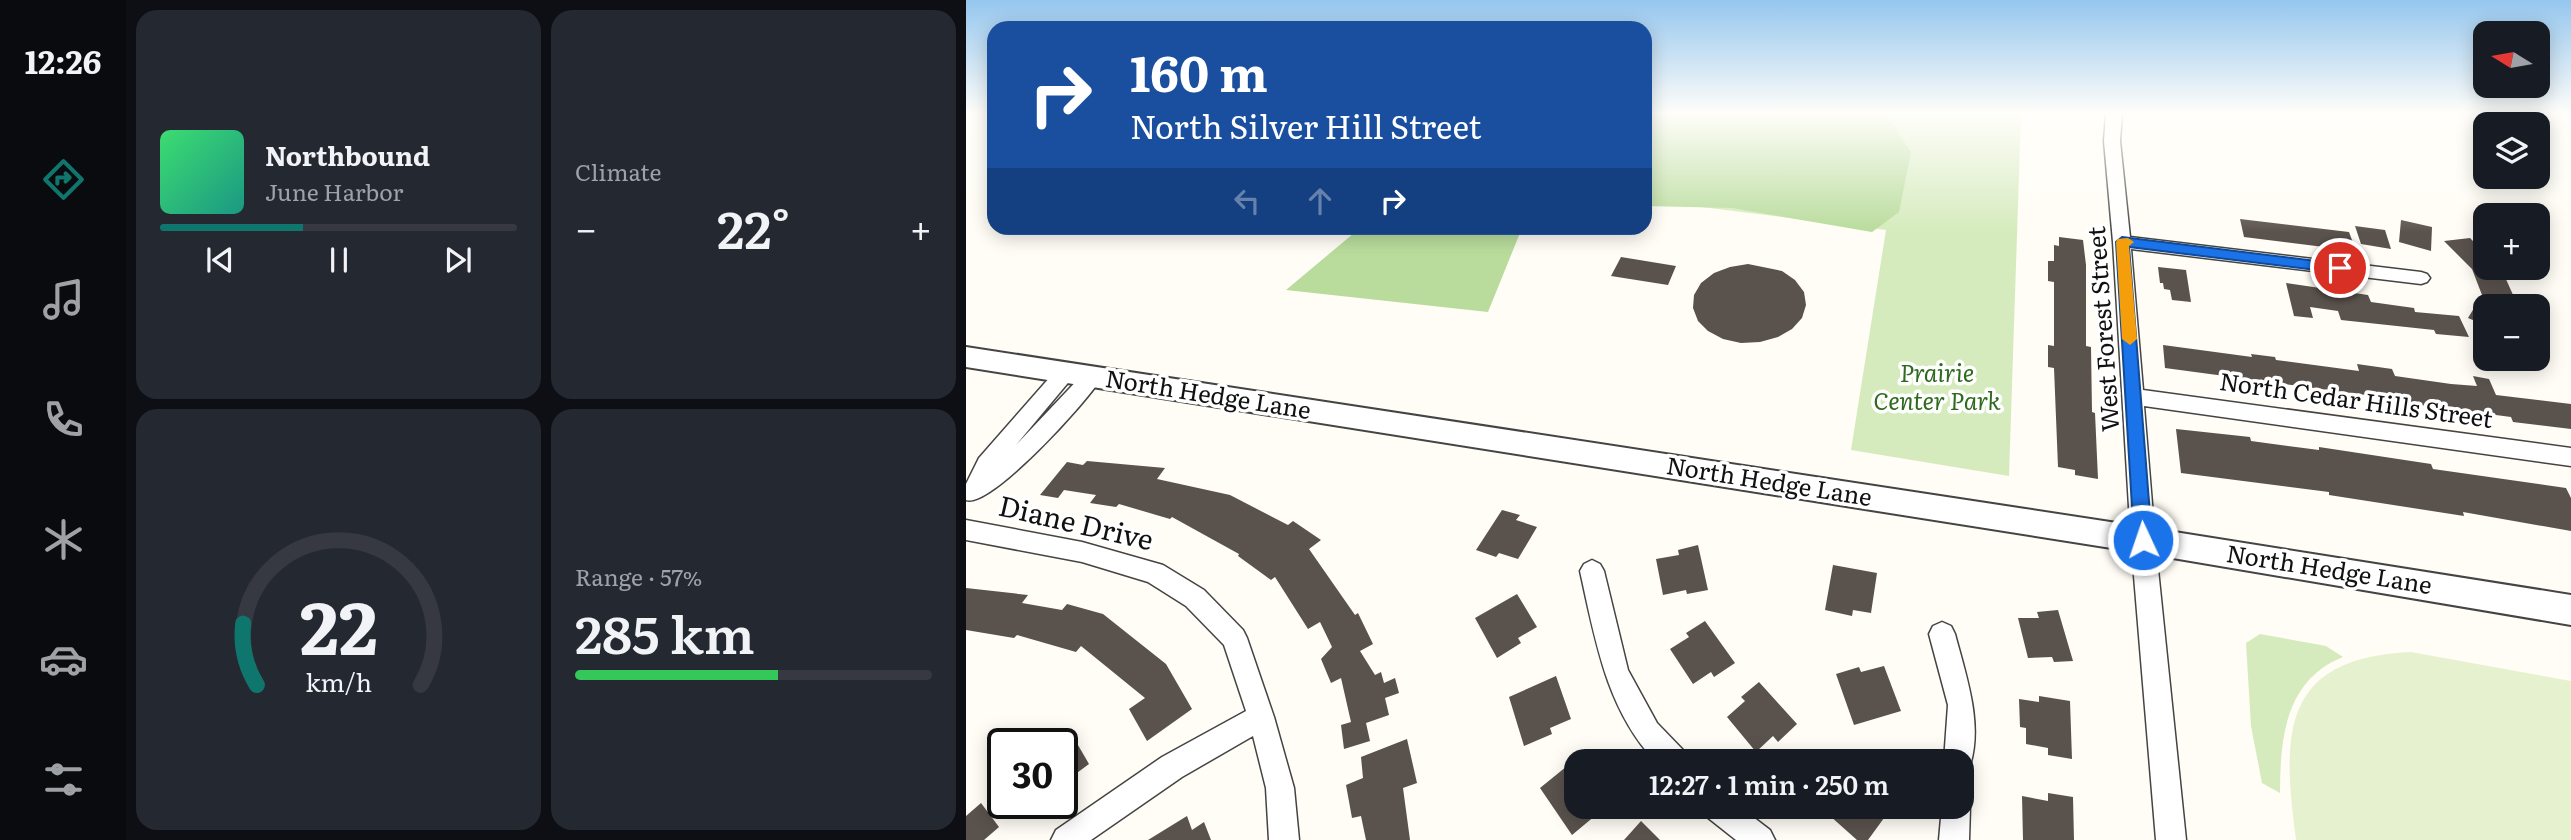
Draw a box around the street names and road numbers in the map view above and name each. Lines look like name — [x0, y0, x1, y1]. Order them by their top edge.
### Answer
street label: West Forest Street — [2077, 225, 2126, 433]
street label: North Hedge Lane — [1103, 359, 1314, 426]
street label: North Cedar Hills Street — [2217, 362, 2496, 435]
street label: North Hedge Lane — [1664, 446, 1875, 513]
street label: Diane Drive — [995, 483, 1158, 559]
street label: North Hedge Lane — [2224, 534, 2435, 601]

